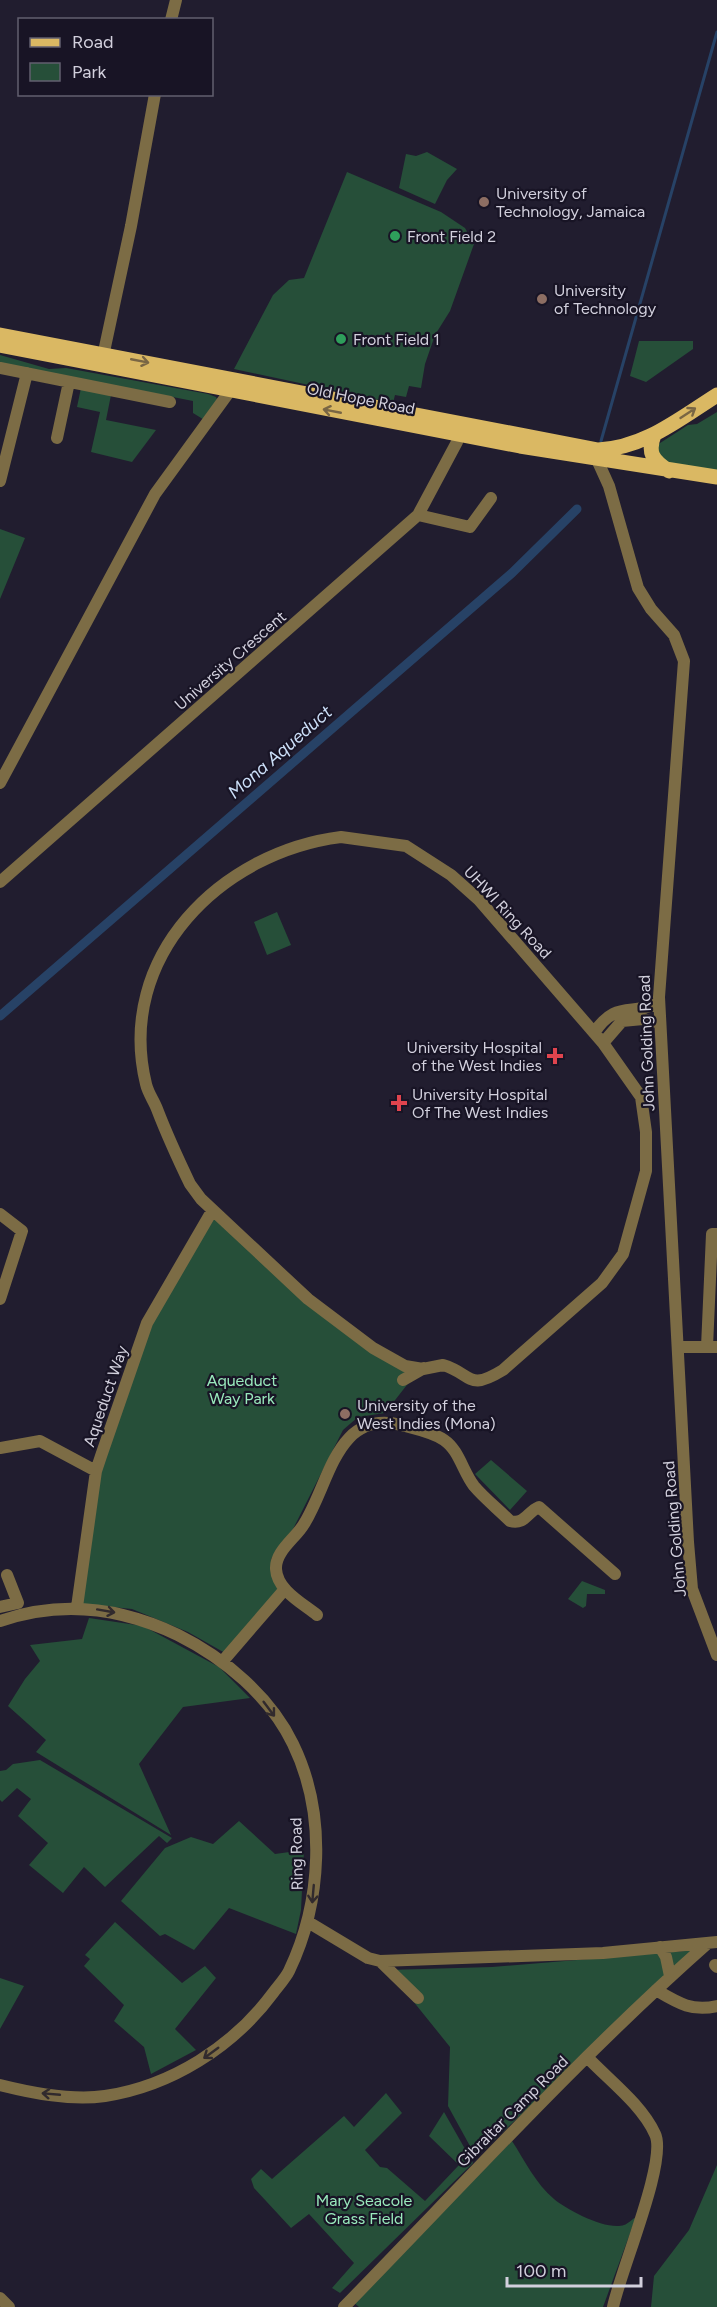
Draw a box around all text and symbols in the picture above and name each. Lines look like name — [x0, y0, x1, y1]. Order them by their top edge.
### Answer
legend — [18, 18, 213, 96]
text: Road — [72, 31, 113, 53]
text: Park — [72, 61, 107, 83]
place label: University of Technology, Jamaica — [496, 184, 645, 221]
marker: University of Technology, Jamaica — [477, 195, 491, 209]
place label: Front Field 2 — [407, 227, 496, 246]
marker: Front Field 2 — [388, 229, 402, 243]
place label: University of Technology — [554, 281, 657, 318]
marker: University of Technology — [535, 292, 549, 306]
place label: Front Field 1 — [353, 330, 440, 349]
marker: Front Field 1 — [334, 332, 348, 346]
one-way arrow — [130, 356, 149, 367]
street label: Old Hope Road — [305, 379, 416, 418]
one-way arrow — [323, 405, 342, 416]
one-way arrow — [679, 407, 696, 419]
street label: University Crescent — [171, 607, 290, 714]
water label: Mona Aqueduct — [223, 701, 337, 803]
street label: UHWI Ring Road — [460, 862, 555, 963]
street label: John Golding Road — [635, 974, 658, 1112]
place label: University Hospital of the West Indies — [407, 1038, 542, 1075]
marker: University Hospital of the West Indies — [546, 1047, 564, 1065]
place label: University Hospital Of The West Indies — [412, 1085, 548, 1122]
marker: University Hospital Of The West Indies — [390, 1094, 408, 1112]
street label: Aqueduct Way — [79, 1343, 132, 1449]
park label: Aqueduct Way Park — [207, 1371, 277, 1408]
place label: University of the West Indies (Mona) — [357, 1396, 496, 1433]
marker: University of the West Indies (Mona) — [338, 1407, 352, 1421]
street label: John Golding Road — [659, 1460, 690, 1598]
one-way arrow — [95, 1606, 115, 1617]
one-way arrow — [263, 1701, 275, 1717]
street label: Ring Road — [286, 1817, 307, 1891]
one-way arrow — [308, 1883, 319, 1903]
one-way arrow — [204, 2046, 220, 2059]
street label: Gibraltar Camp Road — [453, 2052, 572, 2171]
one-way arrow — [42, 2088, 62, 2099]
park label: Mary Seacole Grass Field — [316, 2191, 412, 2228]
scale bar — [507, 2250, 640, 2288]
text: 100 m — [516, 2260, 566, 2282]

